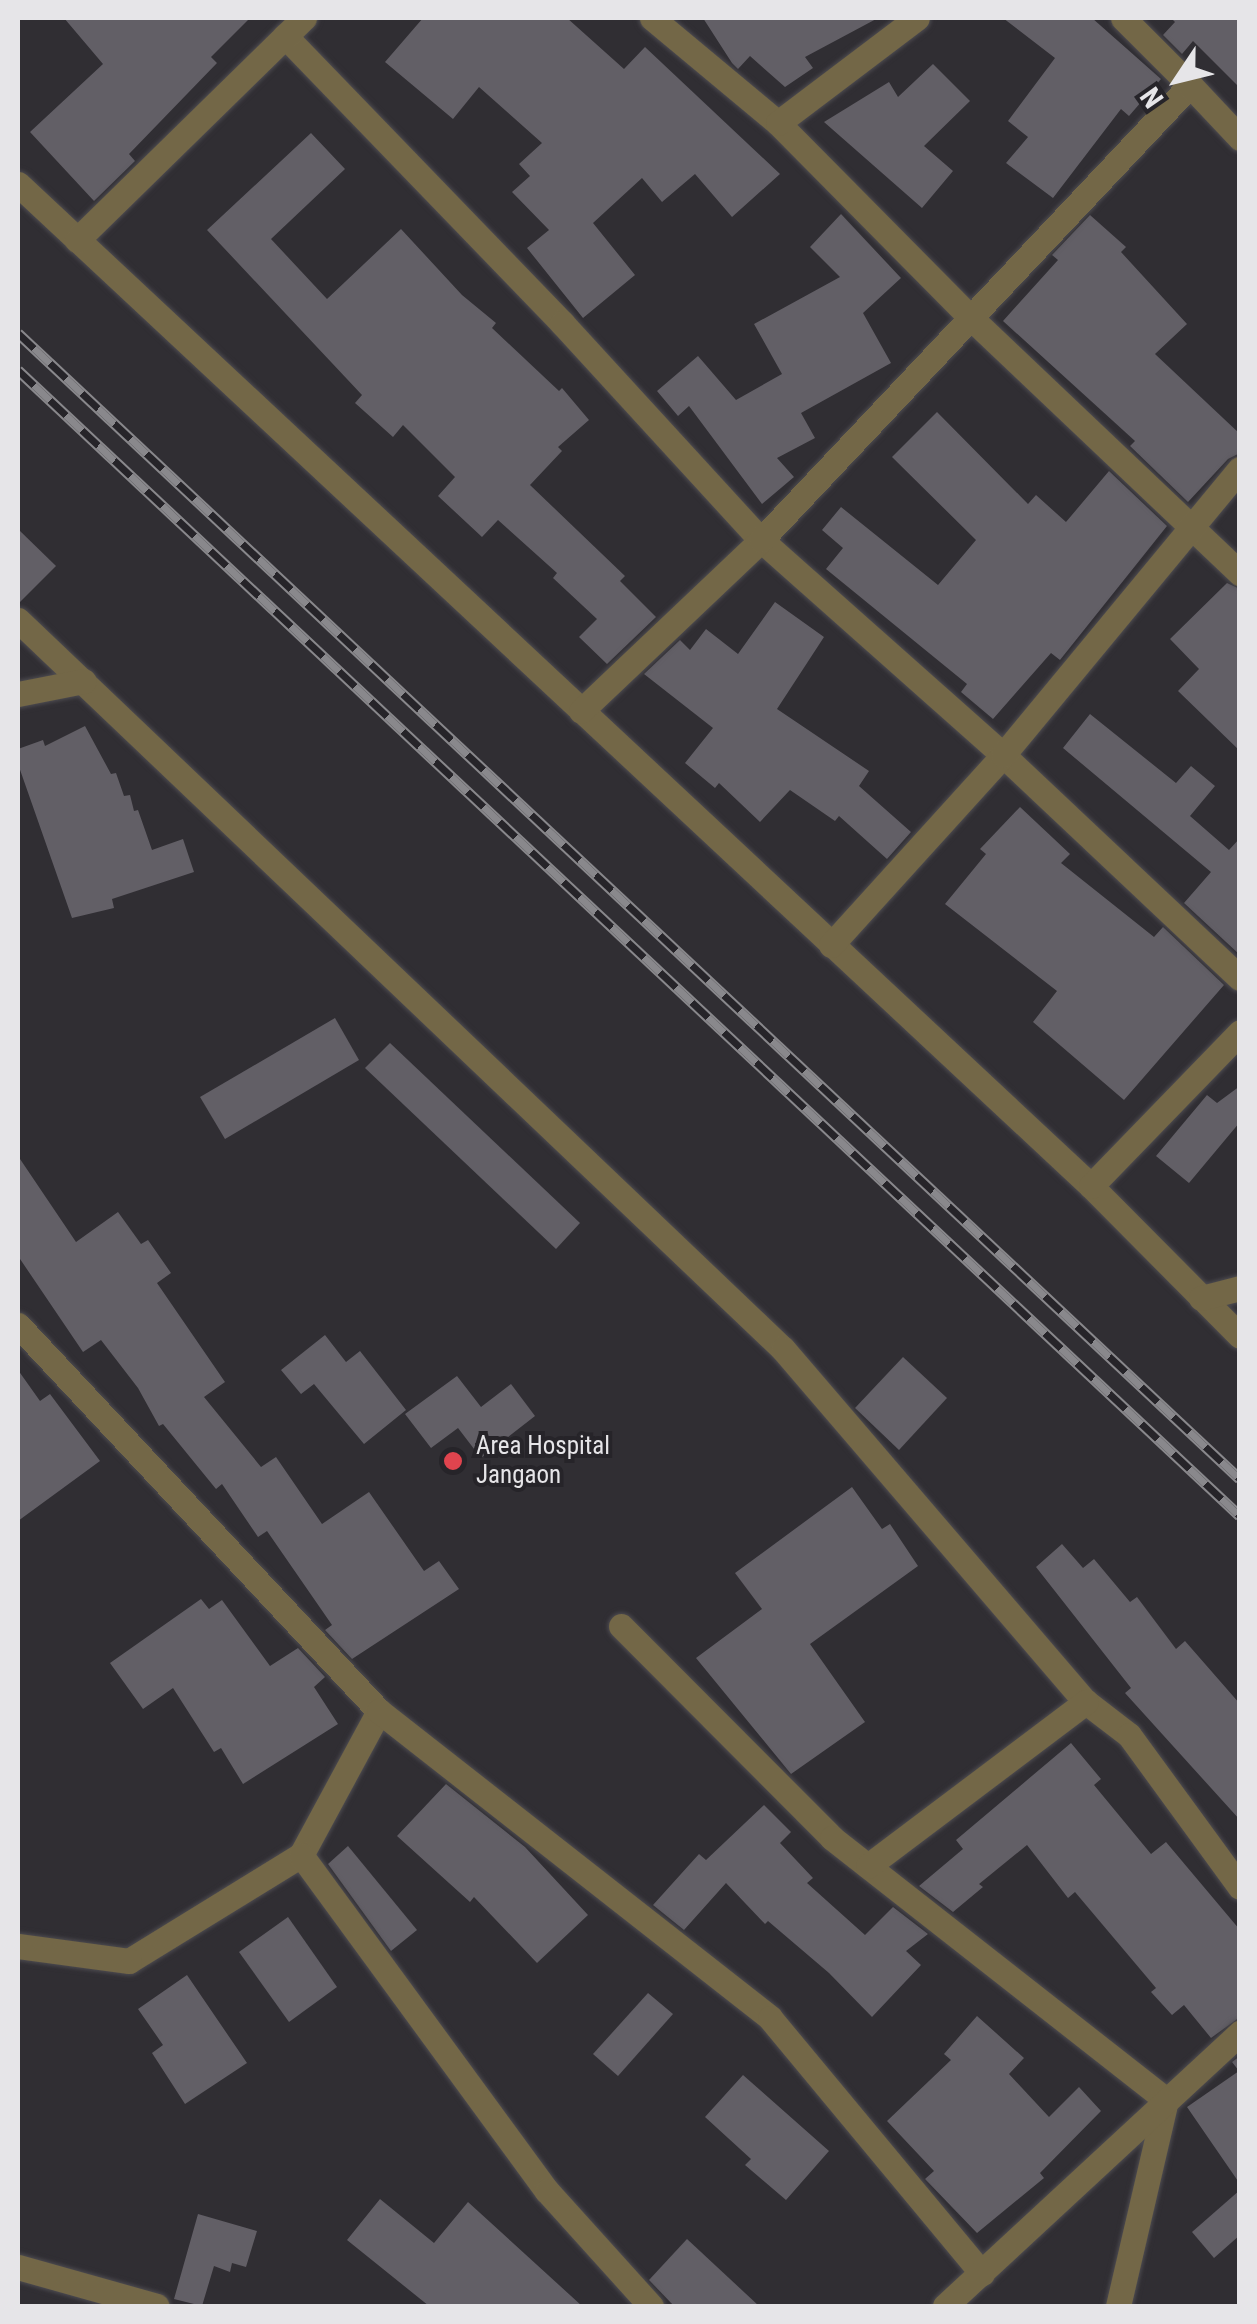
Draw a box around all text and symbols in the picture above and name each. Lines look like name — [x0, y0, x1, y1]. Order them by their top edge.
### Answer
north arrow — [1127, 30, 1227, 130]
text: N — [1134, 81, 1170, 114]
place label: Area Hospital Jangaon — [476, 1432, 610, 1491]
marker: Area Hospital Jangaon — [440, 1448, 466, 1474]

